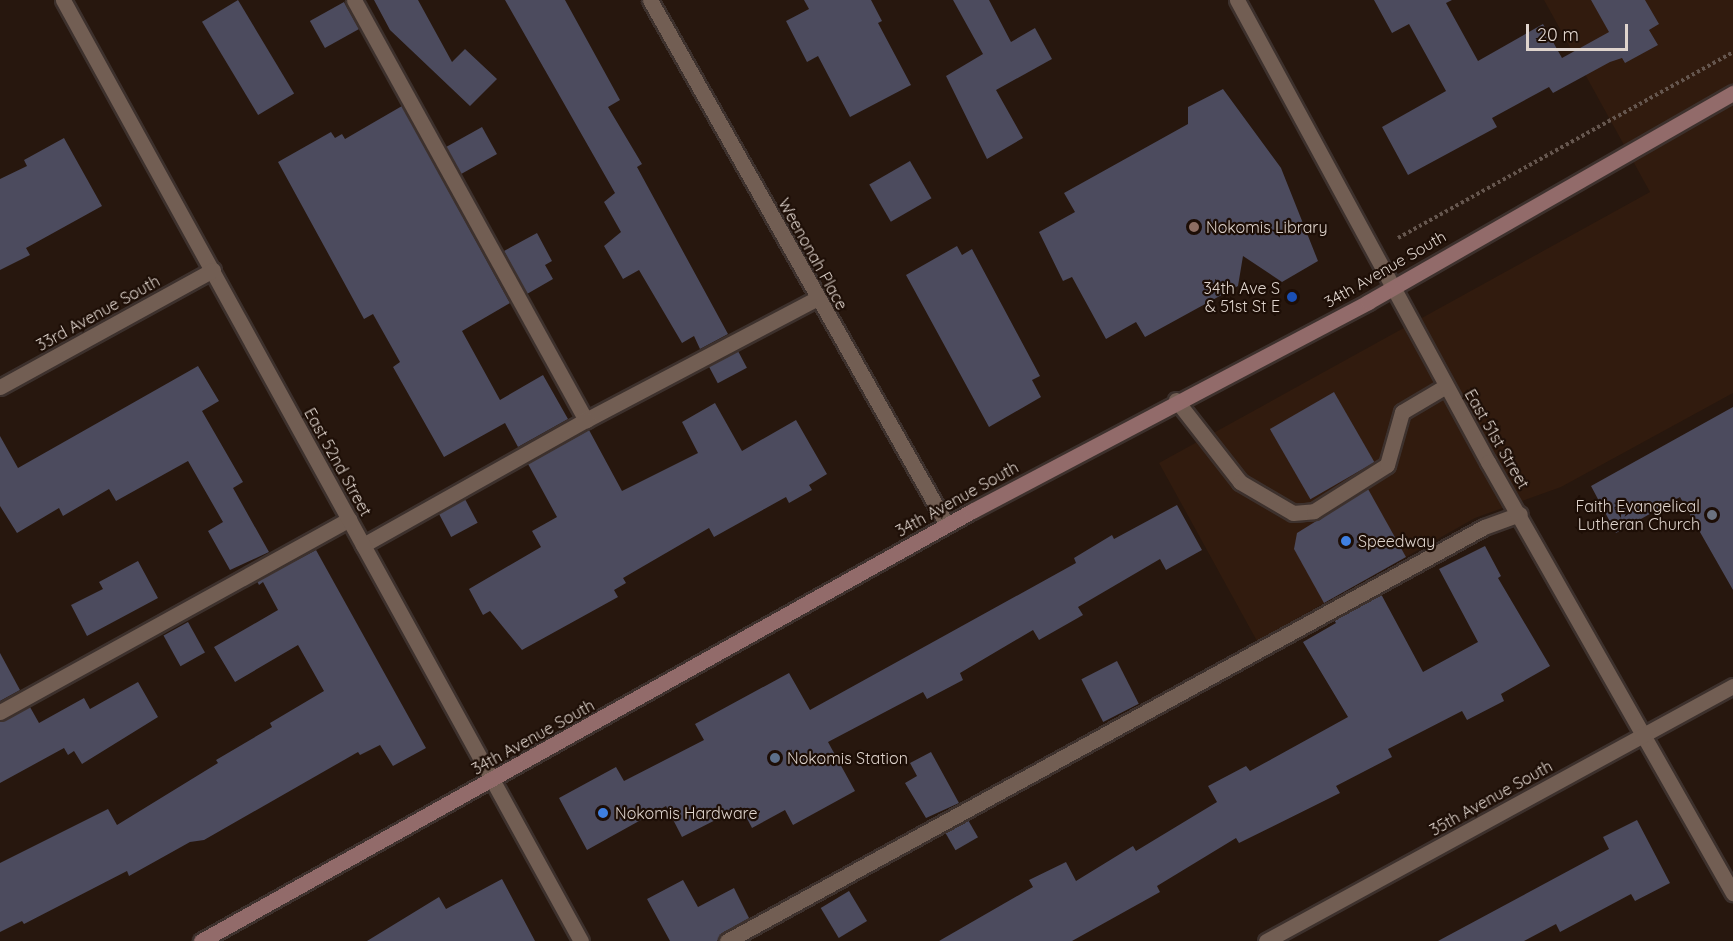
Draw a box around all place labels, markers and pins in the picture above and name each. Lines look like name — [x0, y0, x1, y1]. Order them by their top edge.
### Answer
place label: Nokomis Library — [1206, 217, 1328, 237]
marker: Nokomis Library — [1187, 220, 1201, 234]
place label: 34th Ave S & 51st St E — [1204, 278, 1280, 316]
marker: 34th Ave S & 51st St E — [1285, 290, 1299, 304]
place label: Faith Evangelical Lutheran Church — [1576, 496, 1700, 534]
marker: Faith Evangelical Lutheran Church — [1705, 508, 1719, 522]
place label: Speedway — [1358, 531, 1435, 551]
marker: Speedway — [1339, 534, 1353, 548]
place label: Nokomis Station — [787, 748, 908, 768]
marker: Nokomis Station — [768, 751, 782, 765]
place label: Nokomis Hardware — [615, 803, 757, 823]
marker: Nokomis Hardware — [596, 806, 610, 820]

